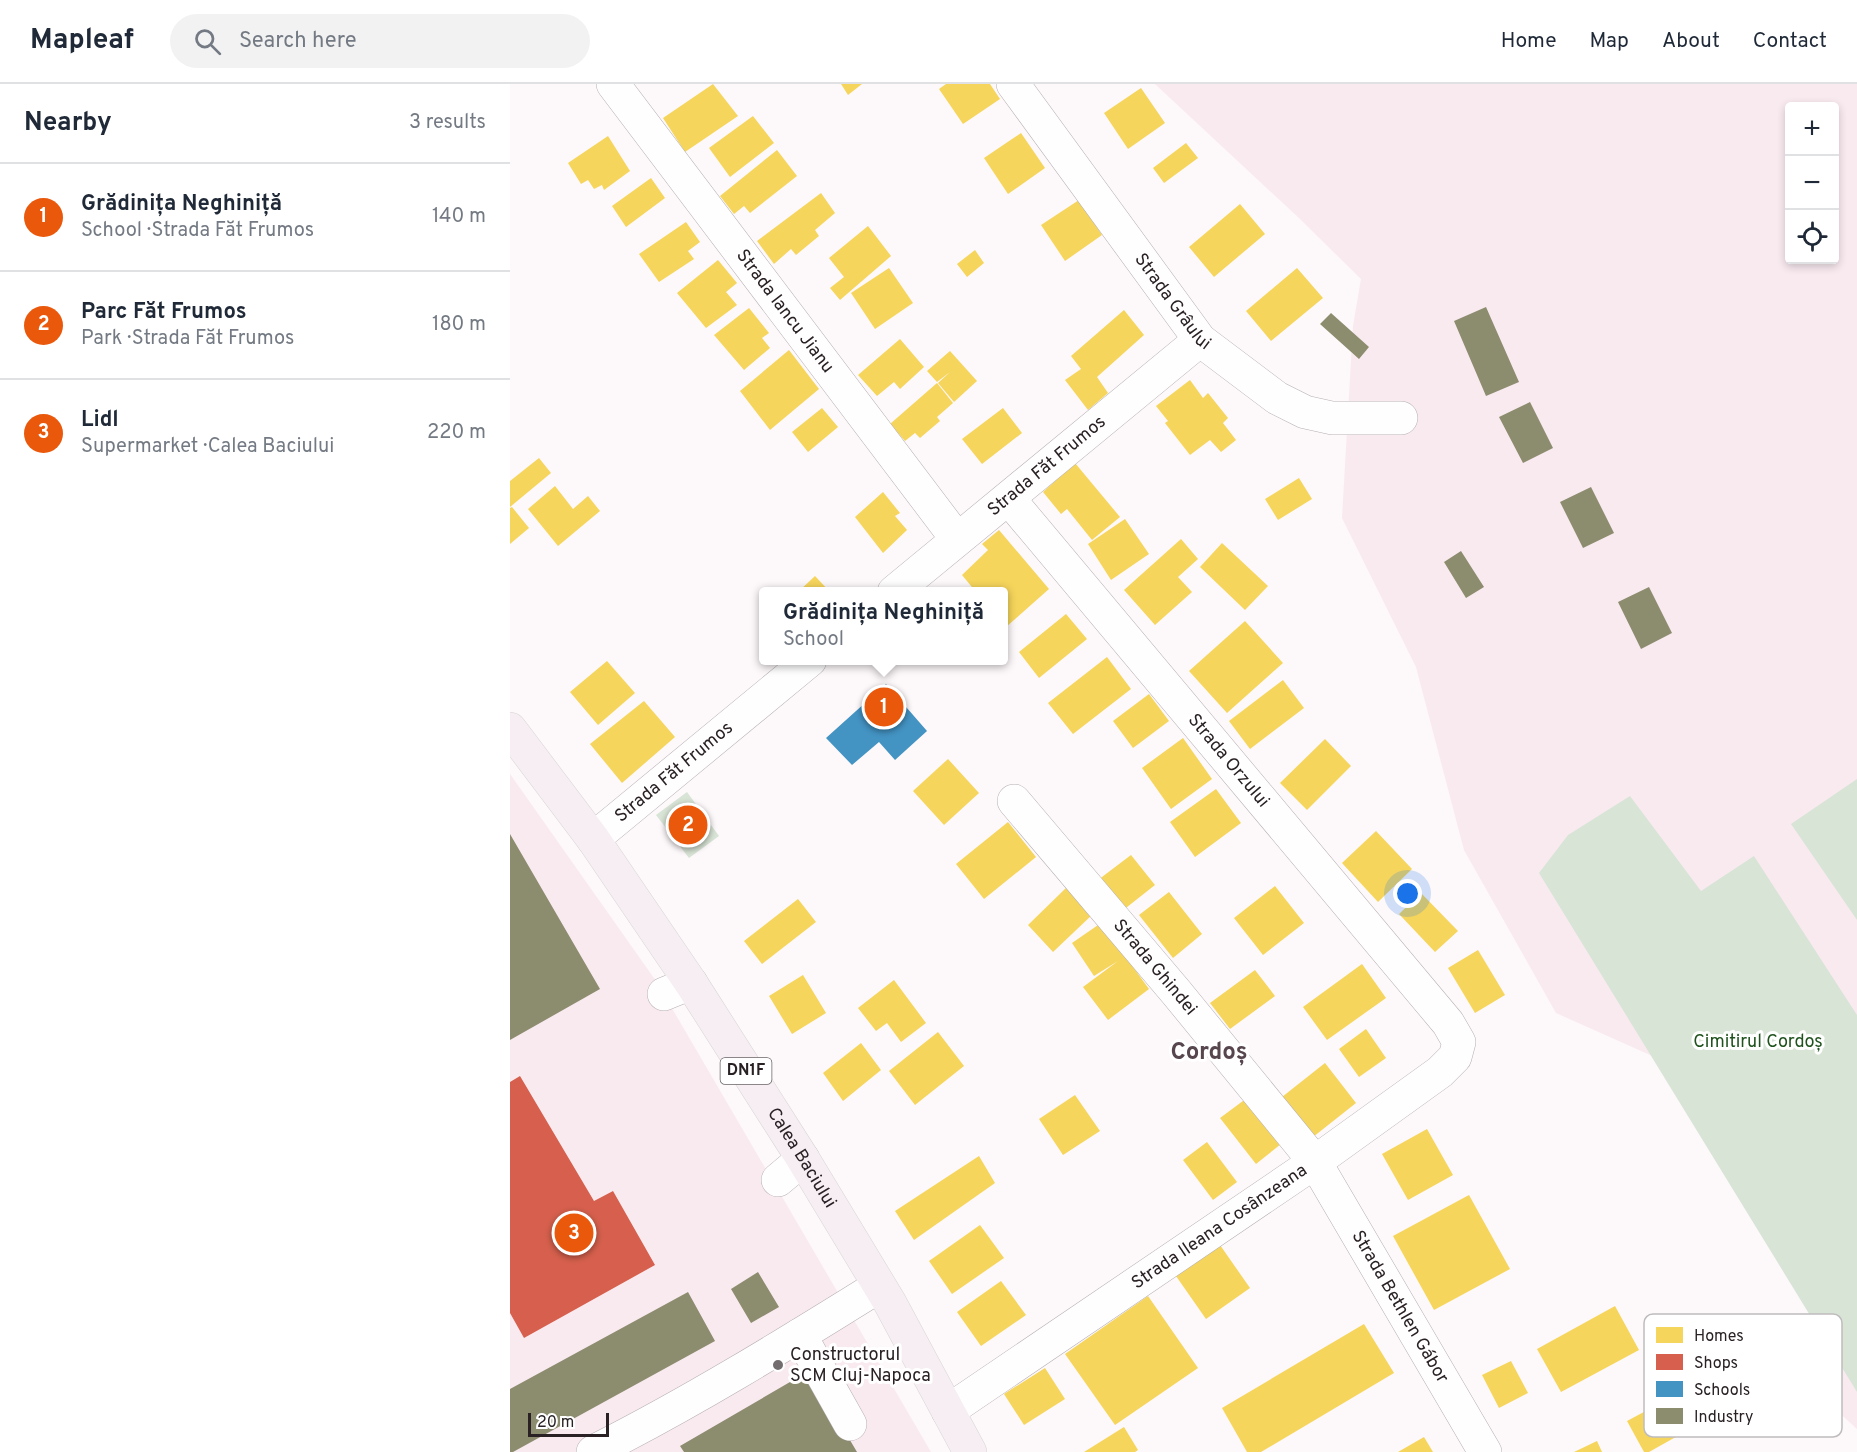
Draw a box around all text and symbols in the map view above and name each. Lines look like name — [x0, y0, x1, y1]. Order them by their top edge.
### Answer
search box — [170, 14, 590, 68]
text: Mapleaf — [30, 23, 134, 59]
icon: search — [191, 25, 224, 58]
text: Search here — [239, 28, 357, 55]
text: Home — [1501, 28, 1557, 55]
text: Map — [1590, 28, 1629, 55]
text: About — [1662, 28, 1720, 55]
text: Contact — [1753, 28, 1827, 55]
map controls — [1785, 102, 1839, 264]
button: + — [1785, 102, 1839, 156]
text: Nearby — [24, 107, 112, 140]
text: 3 results — [409, 110, 486, 136]
button: − — [1785, 156, 1839, 210]
text: Grădinița Neghiniță — [81, 191, 282, 218]
text: 1 — [40, 204, 48, 230]
text: 140 m — [432, 204, 486, 230]
button: locate — [1785, 210, 1839, 264]
text: School · Strada Făt Frumos — [81, 218, 314, 244]
street label: Strada Iancu Jianu — [731, 245, 839, 378]
street label: Strada Grâului — [1129, 249, 1215, 355]
text: Parc Făt Frumos — [81, 299, 247, 326]
text: 2 — [37, 312, 50, 338]
text: 180 m — [432, 312, 486, 338]
text: Park · Strada Făt Frumos — [81, 326, 294, 352]
text: Lidl — [81, 407, 119, 434]
street label: Strada Făt Frumos — [983, 411, 1111, 522]
text: 3 — [38, 420, 50, 446]
text: 220 m — [427, 420, 486, 446]
text: Supermarket · Calea Baciului — [81, 434, 334, 460]
popup — [759, 587, 1008, 665]
text: Grădinița Neghiniță — [783, 600, 984, 627]
text: School — [783, 627, 844, 653]
pin: 1 — [864, 684, 904, 730]
street label: Strada Orzului — [1182, 709, 1274, 813]
street label: Strada Făt Frumos — [610, 717, 738, 828]
pin: 2 — [668, 802, 708, 848]
your location — [1393, 879, 1422, 908]
street label: Strada Ghindei — [1108, 914, 1202, 1020]
park label: Cimitirul Cordoș — [1693, 1031, 1823, 1054]
district label: Cordoș — [1170, 1038, 1248, 1068]
road number: DN1F — [720, 1058, 772, 1084]
street label: Calea Baciului — [762, 1103, 842, 1212]
street label: Strada Ileana Cosânzeana — [1127, 1159, 1312, 1295]
pin: 3 — [554, 1210, 594, 1256]
street label: Strada Bethlen Gábor — [1346, 1226, 1454, 1387]
legend — [1644, 1314, 1842, 1437]
text: Homes — [1694, 1327, 1744, 1347]
place label: Constructorul SCM Cluj-Napoca — [790, 1344, 931, 1388]
text: Shops — [1694, 1354, 1738, 1374]
marker: Constructorul SCM Cluj-Napoca — [771, 1358, 785, 1372]
text: Schools — [1694, 1381, 1750, 1401]
text: Industry — [1694, 1408, 1753, 1428]
scale bar — [528, 1410, 609, 1438]
text: 20 m — [537, 1413, 574, 1433]

